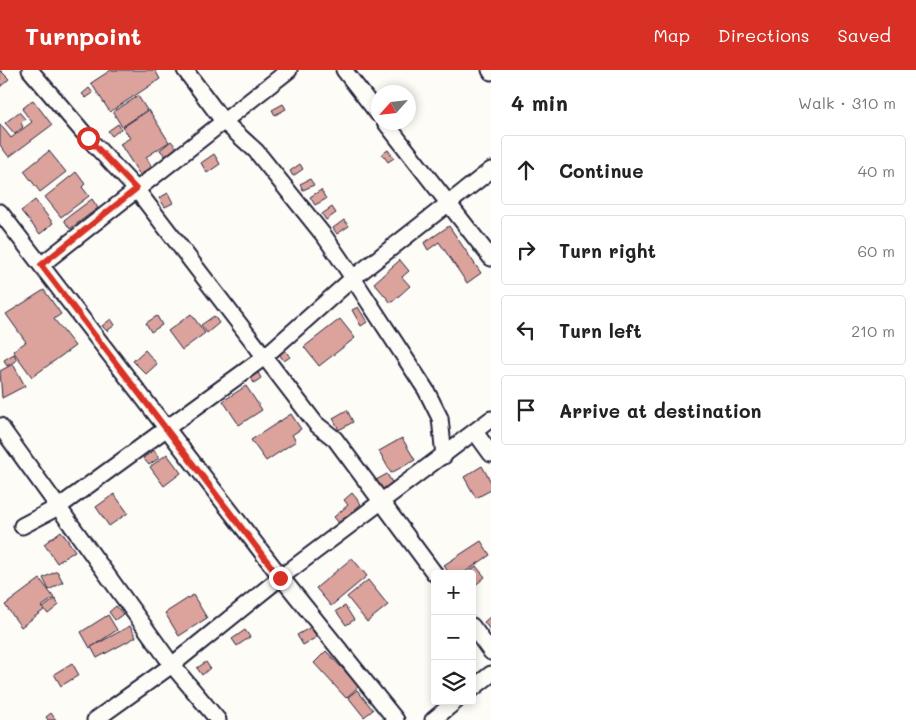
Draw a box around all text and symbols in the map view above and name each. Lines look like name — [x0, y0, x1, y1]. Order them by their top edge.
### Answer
text: Turnpoint — [25, 20, 141, 51]
text: Map — [653, 23, 690, 47]
text: Directions — [718, 23, 810, 47]
text: Saved — [838, 23, 891, 47]
north arrow — [371, 85, 416, 130]
text: 4 min — [511, 89, 568, 116]
text: Walk · 310 m — [798, 92, 896, 113]
route start — [77, 127, 100, 150]
icon: ahead — [512, 156, 540, 184]
text: Continue — [559, 158, 644, 183]
text: 40 m — [858, 160, 895, 181]
icon: right — [512, 236, 540, 264]
text: Turn right — [559, 238, 656, 263]
text: 60 m — [858, 240, 895, 261]
icon: left — [512, 316, 540, 344]
text: Turn left — [559, 318, 642, 343]
text: 210 m — [851, 320, 895, 341]
icon: arrive — [512, 396, 540, 424]
text: Arrive at destination — [559, 398, 762, 423]
route end — [269, 567, 292, 590]
map controls — [431, 570, 476, 705]
button: + — [431, 570, 476, 615]
button: − — [431, 615, 476, 660]
button: layers — [431, 660, 476, 705]

